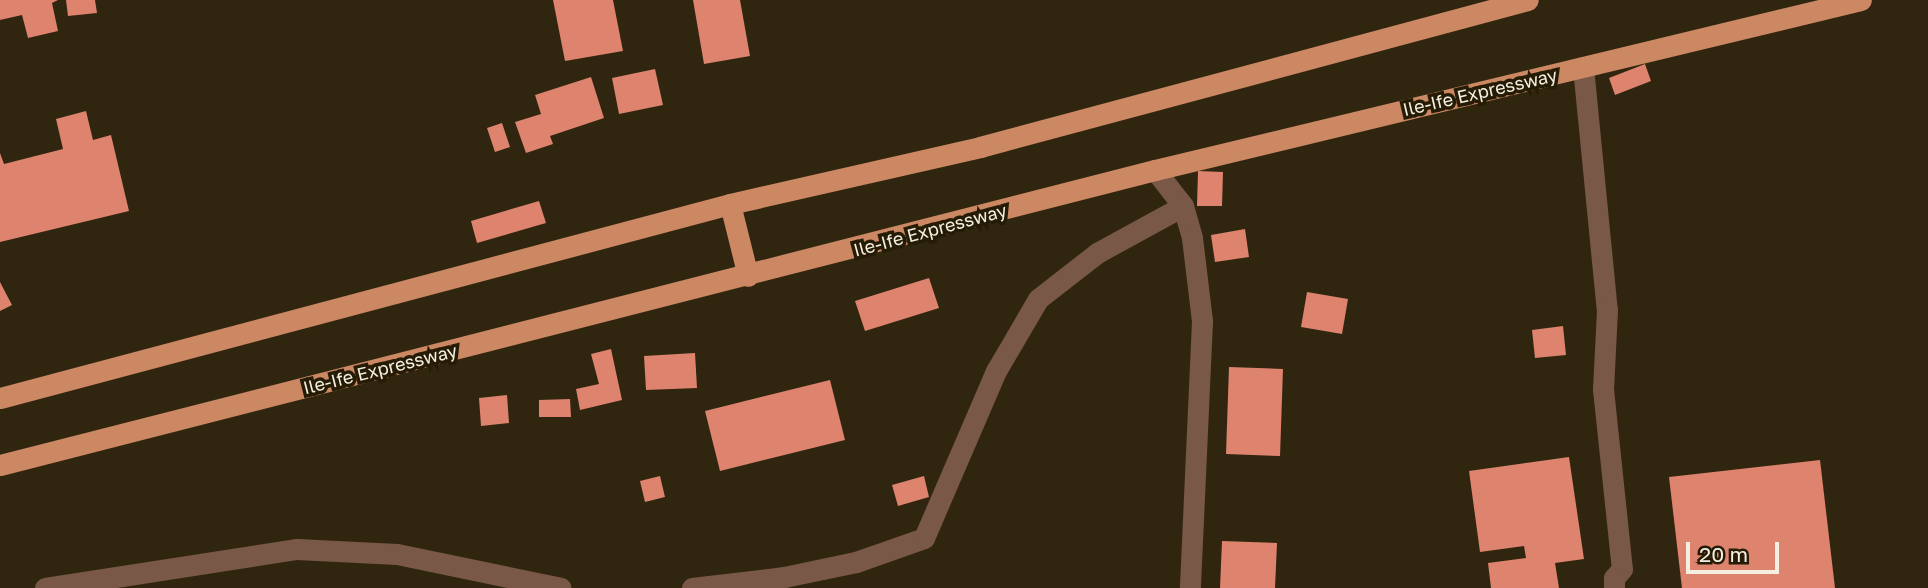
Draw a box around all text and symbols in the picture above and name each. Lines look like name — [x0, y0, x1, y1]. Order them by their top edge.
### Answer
street label: Ile-Ife Expressway — [1401, 64, 1559, 120]
street label: Ile-Ife Expressway — [851, 199, 1009, 261]
street label: Ile-Ife Expressway — [301, 339, 459, 399]
scale bar — [1690, 528, 1783, 572]
text: 20 m — [1699, 541, 1748, 567]

